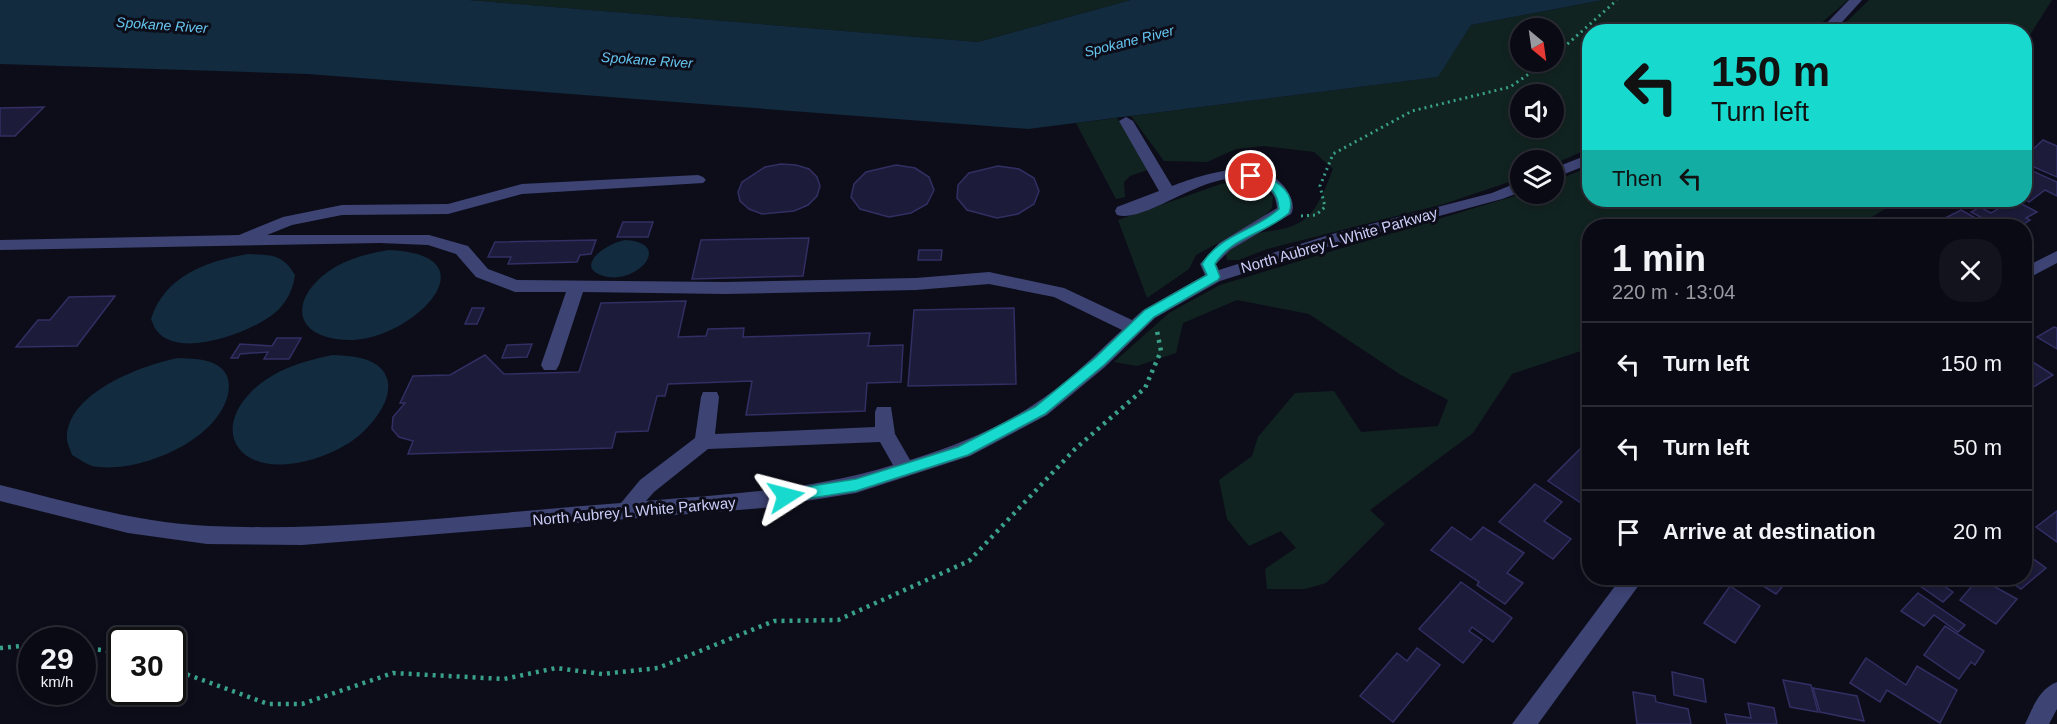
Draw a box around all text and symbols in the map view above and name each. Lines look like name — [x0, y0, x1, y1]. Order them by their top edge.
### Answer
water label: Spokane River — [116, 14, 210, 36]
north arrow — [1510, 18, 1564, 72]
map controls — [1510, 18, 1564, 204]
water label: Spokane River — [1083, 22, 1177, 60]
icon: left — [1612, 48, 1690, 126]
text: 150 m — [1711, 48, 1830, 95]
water label: Spokane River — [601, 49, 695, 71]
button: sound — [1510, 84, 1564, 138]
text: Turn left — [1711, 97, 1809, 127]
pin — [1225, 150, 1276, 201]
button: layers — [1510, 150, 1564, 204]
icon: arrive — [1234, 159, 1267, 192]
icon: left — [1674, 162, 1707, 195]
text: Then — [1612, 166, 1662, 191]
street label: North Aubrey L White Parkway — [1239, 204, 1440, 276]
text: 1 min — [1612, 238, 1706, 279]
button: close — [1939, 239, 2002, 302]
text: 220 m · 13:04 — [1612, 281, 1735, 303]
icon: left — [1612, 348, 1645, 381]
text: Turn left — [1663, 351, 1749, 376]
text: 150 m — [1941, 351, 2002, 376]
icon: left — [1612, 432, 1645, 465]
text: Turn left — [1663, 435, 1749, 460]
text: 50 m — [1953, 435, 2002, 460]
position arrow — [754, 464, 818, 528]
street label: North Aubrey L White Parkway — [532, 494, 737, 528]
icon: arrive — [1612, 516, 1645, 549]
text: Arrive at destination — [1663, 519, 1876, 544]
text: 20 m — [1953, 519, 2002, 544]
speed limit sign: 30 — [108, 627, 186, 705]
text: 29 — [40, 642, 74, 675]
text: km/h — [41, 673, 73, 690]

